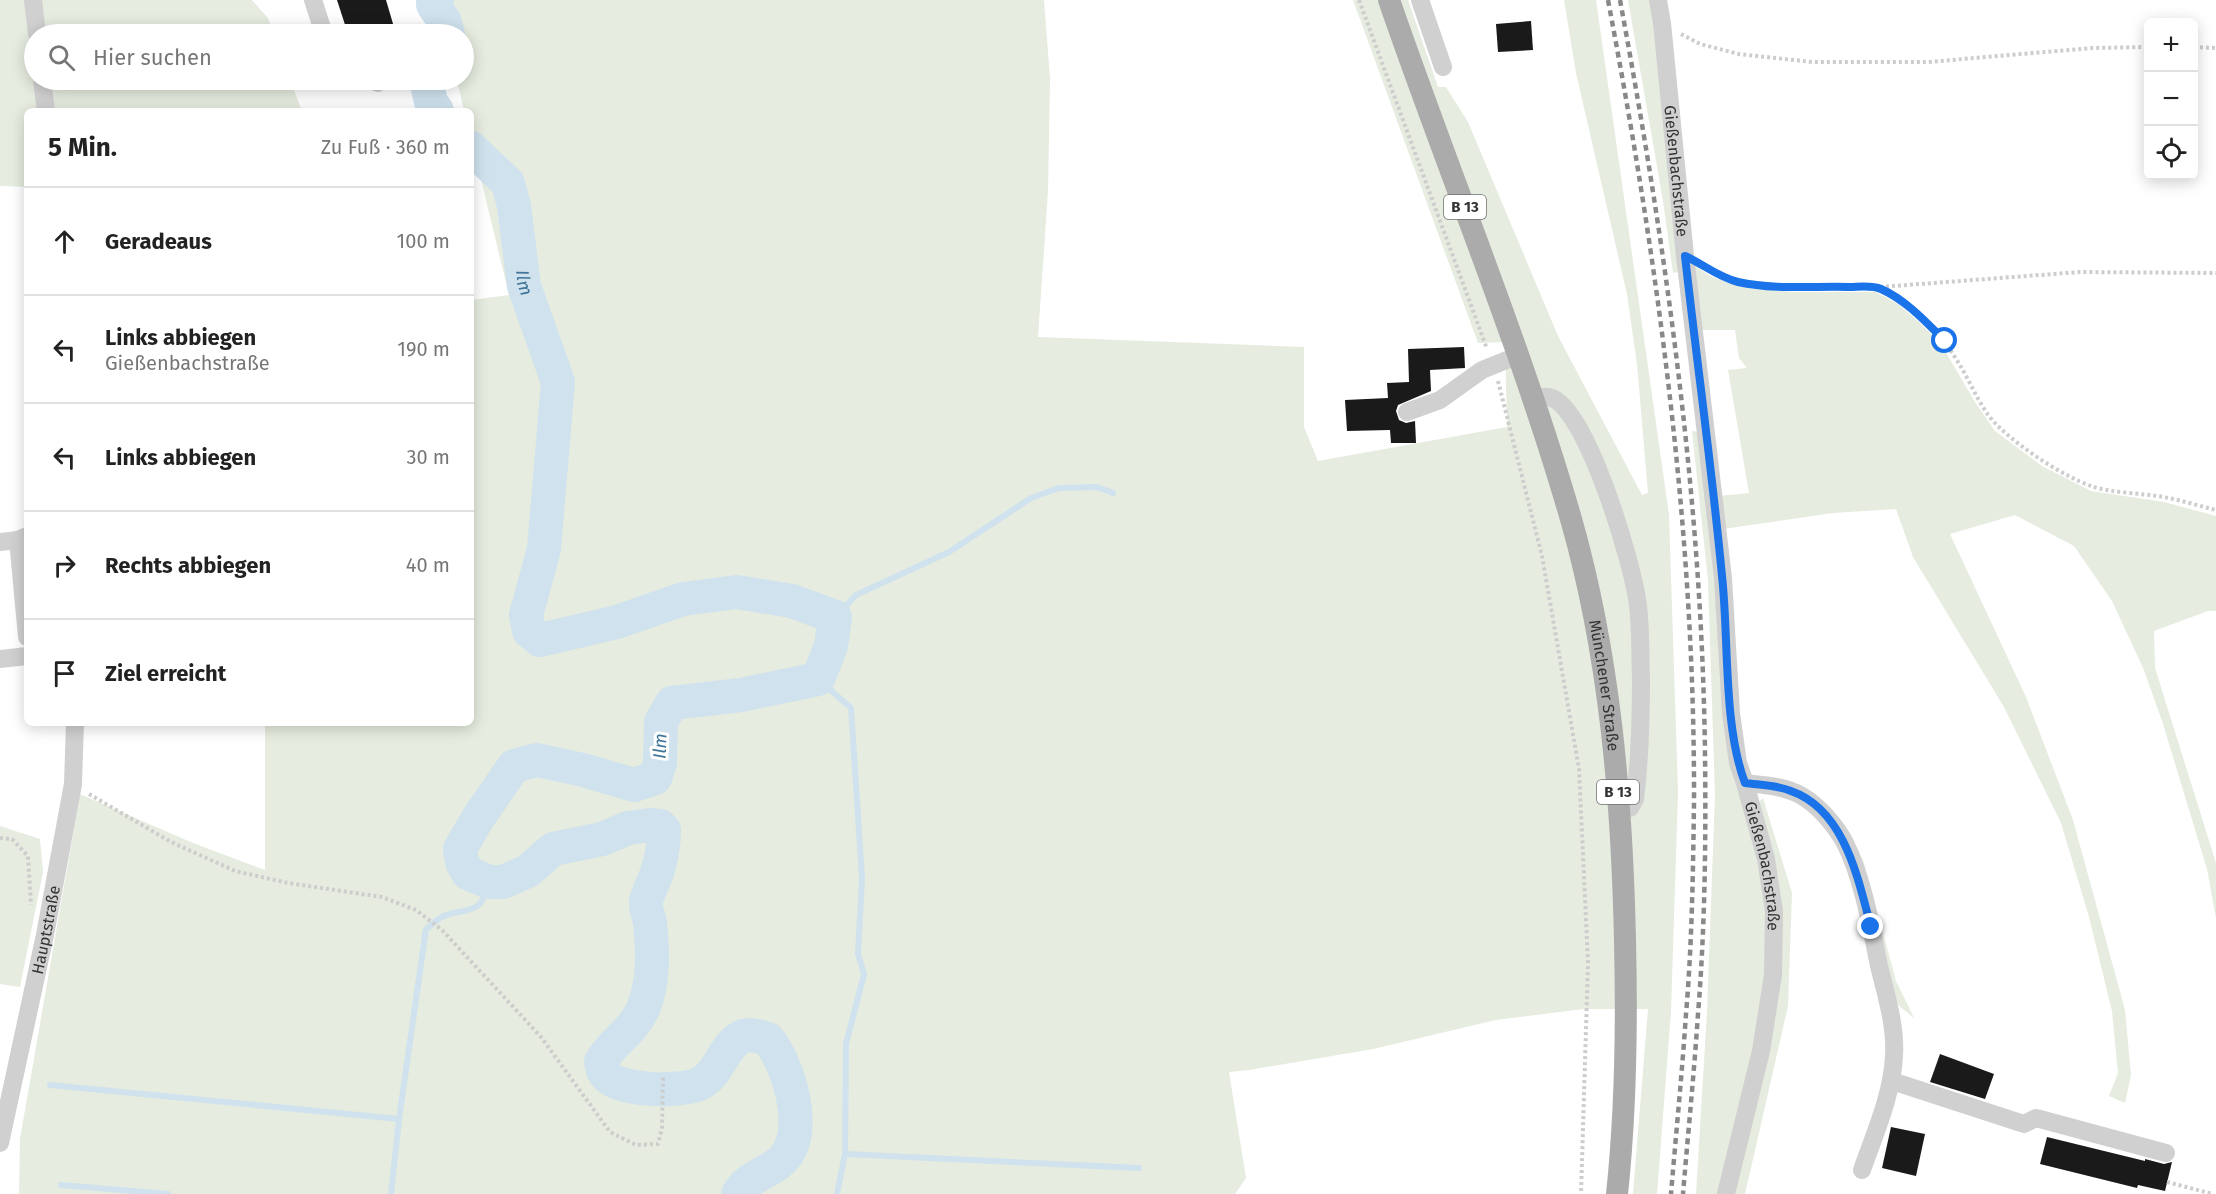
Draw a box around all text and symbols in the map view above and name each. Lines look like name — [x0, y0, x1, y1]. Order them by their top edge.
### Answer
map controls — [2144, 18, 2198, 180]
button: + — [2144, 18, 2198, 72]
search box — [24, 24, 474, 90]
icon: search — [45, 41, 78, 74]
text: Hier suchen — [93, 44, 212, 71]
button: − — [2144, 72, 2198, 126]
street label: Gießenbachstraße — [1661, 104, 1693, 238]
button: locate — [2144, 126, 2198, 180]
text: 5 Min. — [48, 132, 117, 163]
text: Zu Fuß · 360 m — [321, 135, 450, 159]
road number: B 13 — [1444, 195, 1486, 219]
icon: ahead — [48, 225, 81, 258]
text: Geradeaus — [105, 228, 212, 255]
text: 100 m — [397, 229, 450, 253]
water label: Ilm — [511, 269, 538, 299]
text: Links abbiegen — [105, 324, 256, 351]
route start — [1931, 327, 1957, 353]
icon: left — [48, 333, 81, 366]
text: 190 m — [397, 337, 450, 361]
text: Gießenbachstraße — [105, 351, 270, 375]
icon: left — [48, 441, 81, 474]
text: Links abbiegen — [105, 444, 256, 471]
text: 30 m — [406, 445, 450, 469]
icon: right — [48, 549, 81, 582]
text: Rechts abbiegen — [105, 552, 271, 579]
text: 40 m — [406, 553, 450, 577]
street label: Münchener Straße — [1586, 618, 1623, 752]
icon: arrive — [48, 657, 81, 690]
text: Ziel erreicht — [105, 660, 226, 687]
water label: Ilm — [649, 733, 671, 759]
road number: B 13 — [1597, 780, 1639, 804]
street label: Gießenbachstraße — [1741, 799, 1784, 931]
street label: Hauptstraße — [27, 884, 63, 976]
route end — [1857, 913, 1883, 939]

